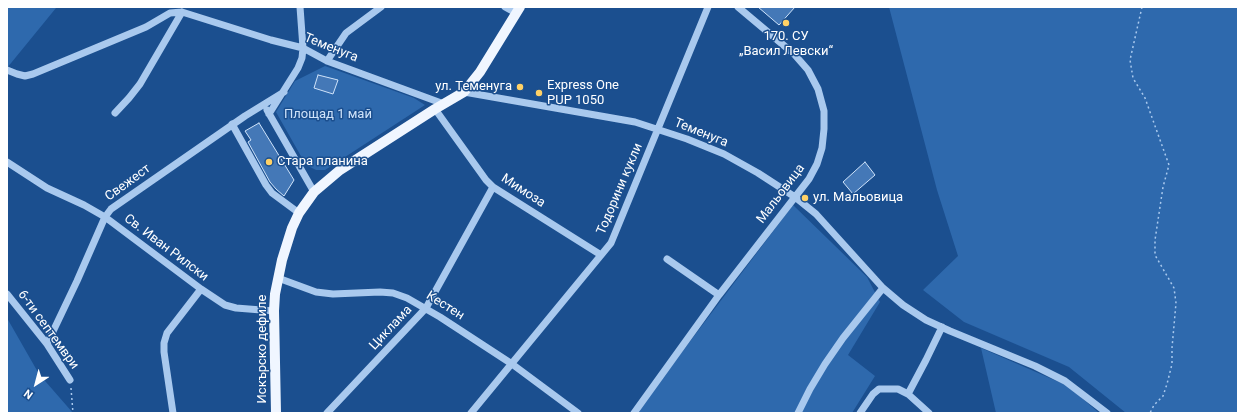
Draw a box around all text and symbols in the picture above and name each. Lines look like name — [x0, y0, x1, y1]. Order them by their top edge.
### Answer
marker: 170. СУ „Васил Левски“ — [781, 18, 791, 28]
place label: 170. СУ „Васил Левски“ — [739, 29, 833, 60]
street label: Теменуга — [302, 30, 360, 66]
place label: Express One PUP 1050 — [547, 78, 619, 109]
place label: ул. Теменуга — [435, 79, 512, 95]
marker: ул. Теменуга — [515, 82, 525, 92]
marker: Express One PUP 1050 — [534, 88, 544, 98]
park label: Площад 1 май — [284, 107, 372, 123]
street label: Теменуга — [672, 115, 730, 151]
street label: Тодорини кукли — [594, 141, 646, 237]
place label: Стара планина — [277, 154, 368, 170]
marker: Стара планина — [264, 157, 274, 167]
street label: Свежест — [102, 161, 154, 205]
street label: Мальовица — [754, 161, 808, 227]
street label: Мимоза — [498, 171, 548, 211]
place label: ул. Мальовица — [813, 190, 903, 206]
marker: ул. Мальовица — [800, 193, 810, 203]
street label: Св. Иван Рилски — [121, 211, 211, 285]
street label: 6-ти септември — [14, 288, 82, 372]
street label: Кестен — [423, 288, 467, 324]
street label: Искърско дефиле — [255, 295, 271, 403]
street label: Циклама — [366, 302, 416, 354]
north arrow — [16, 364, 56, 404]
text: N — [22, 387, 36, 402]

